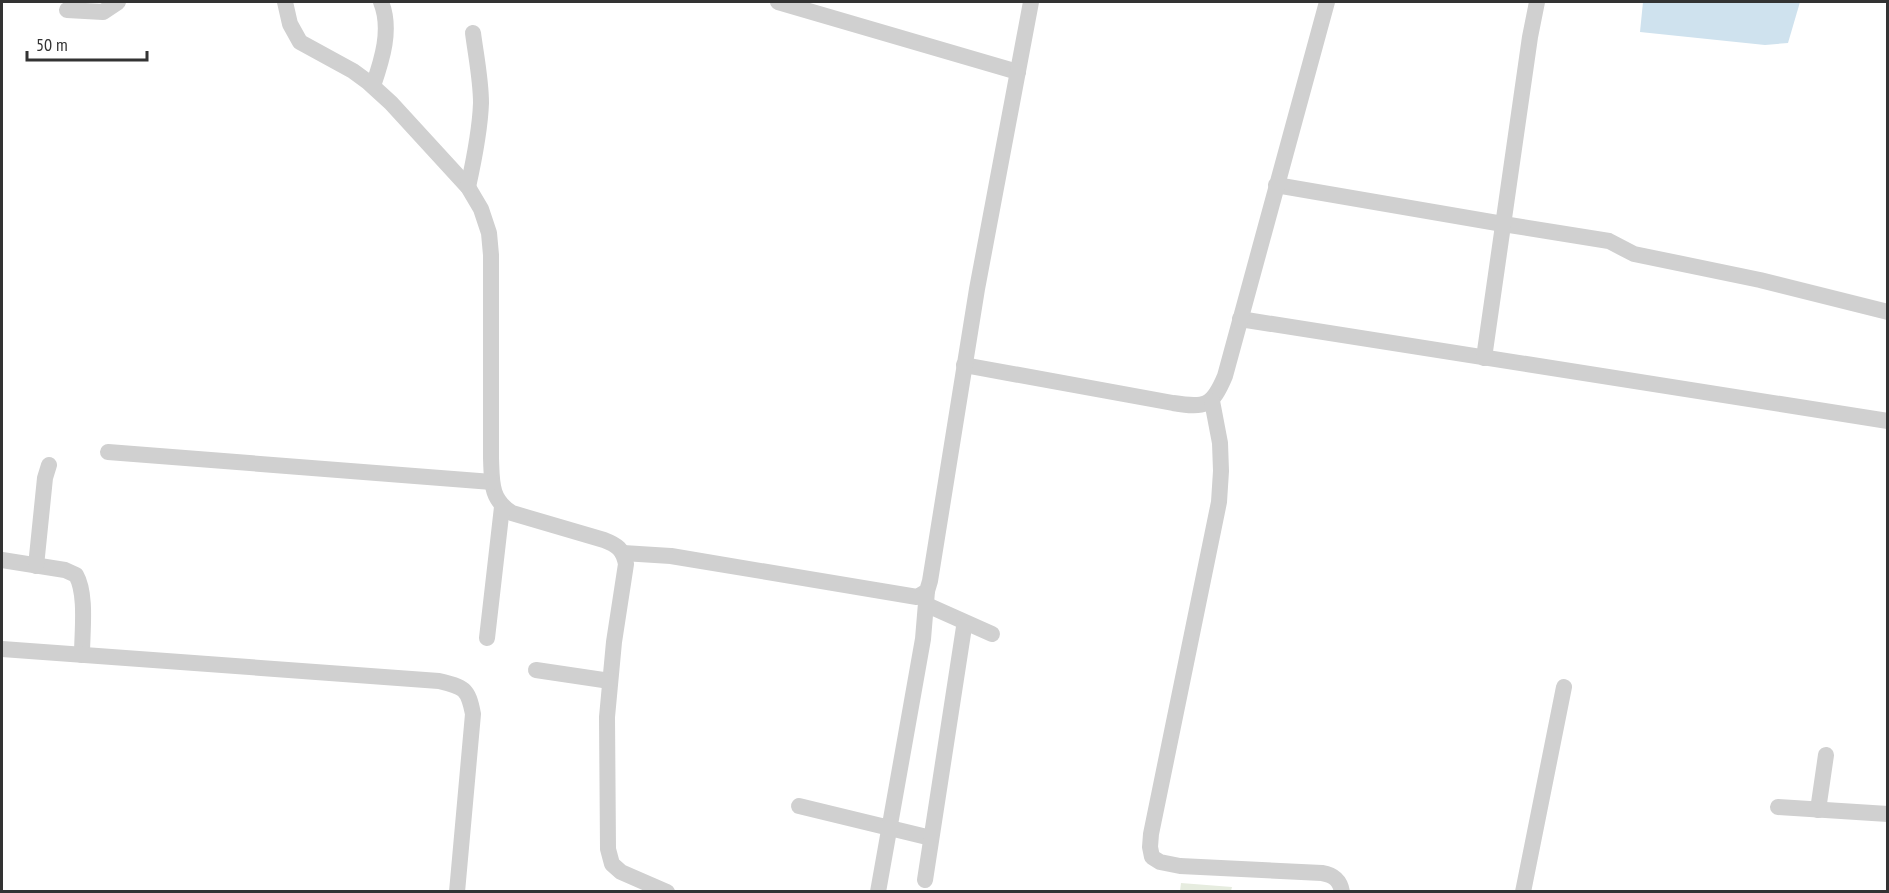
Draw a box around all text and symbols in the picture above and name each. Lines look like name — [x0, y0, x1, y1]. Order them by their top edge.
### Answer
scale bar — [27, 24, 147, 62]
text: 50 m — [36, 33, 68, 56]

